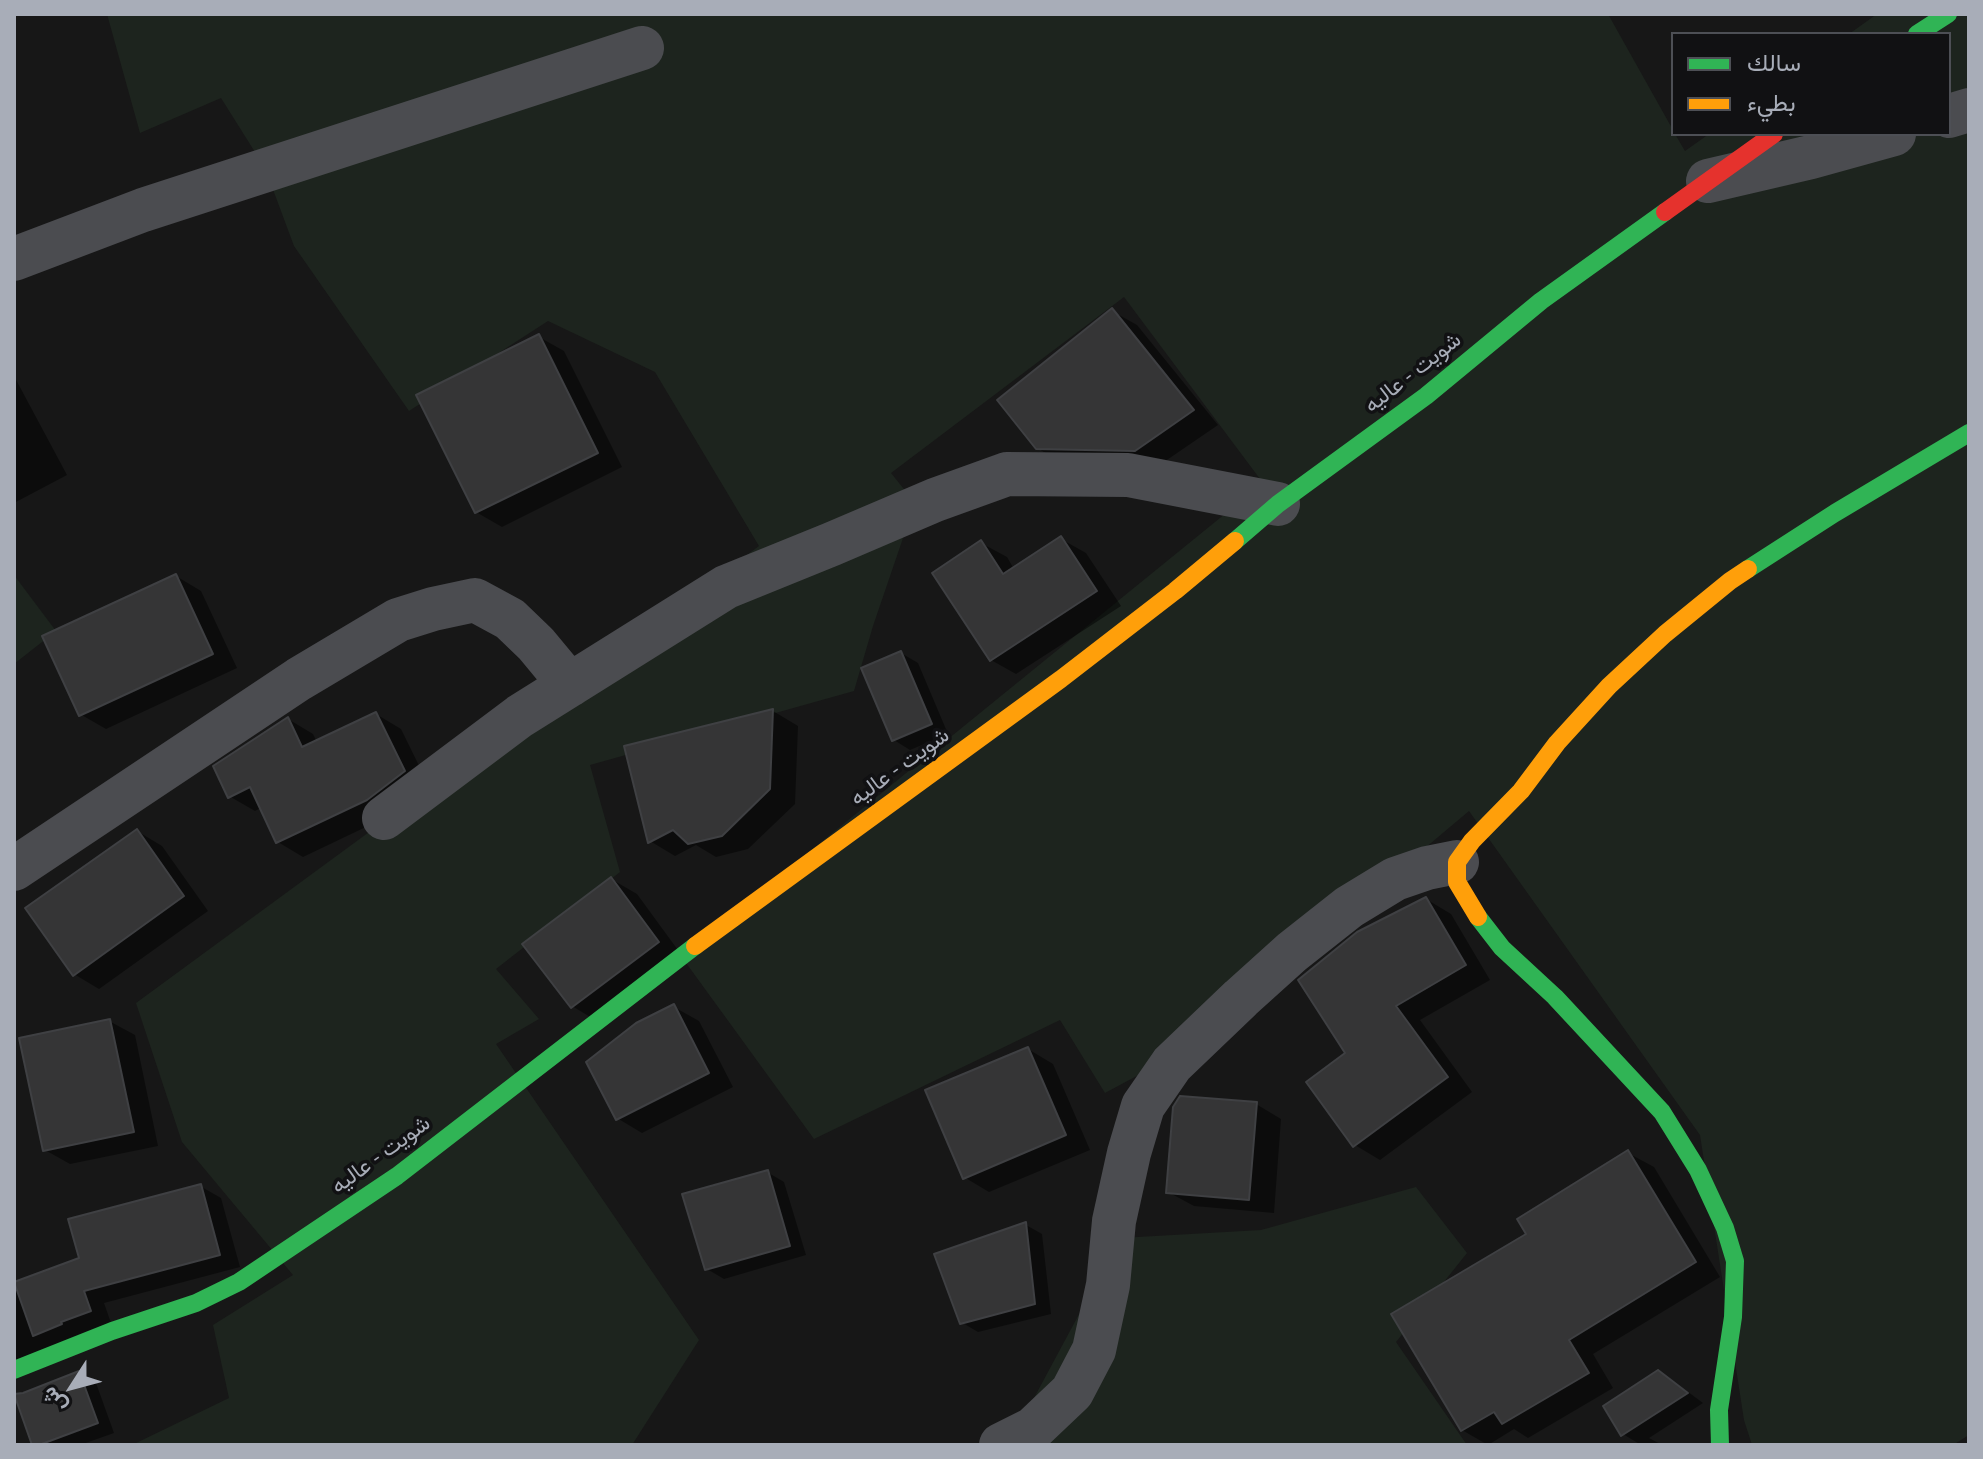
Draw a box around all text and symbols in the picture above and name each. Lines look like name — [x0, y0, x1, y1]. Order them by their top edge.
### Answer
legend — [1671, 32, 1951, 136]
text: سالك — [1747, 45, 1801, 78]
text: بطيء — [1747, 85, 1796, 118]
street label: شويت - عاليه — [1359, 327, 1467, 419]
street label: شويت - عاليه — [845, 722, 955, 812]
street label: شويت - عاليه — [326, 1110, 436, 1200]
north arrow — [32, 1347, 112, 1427]
text: ش — [33, 1382, 72, 1421]

